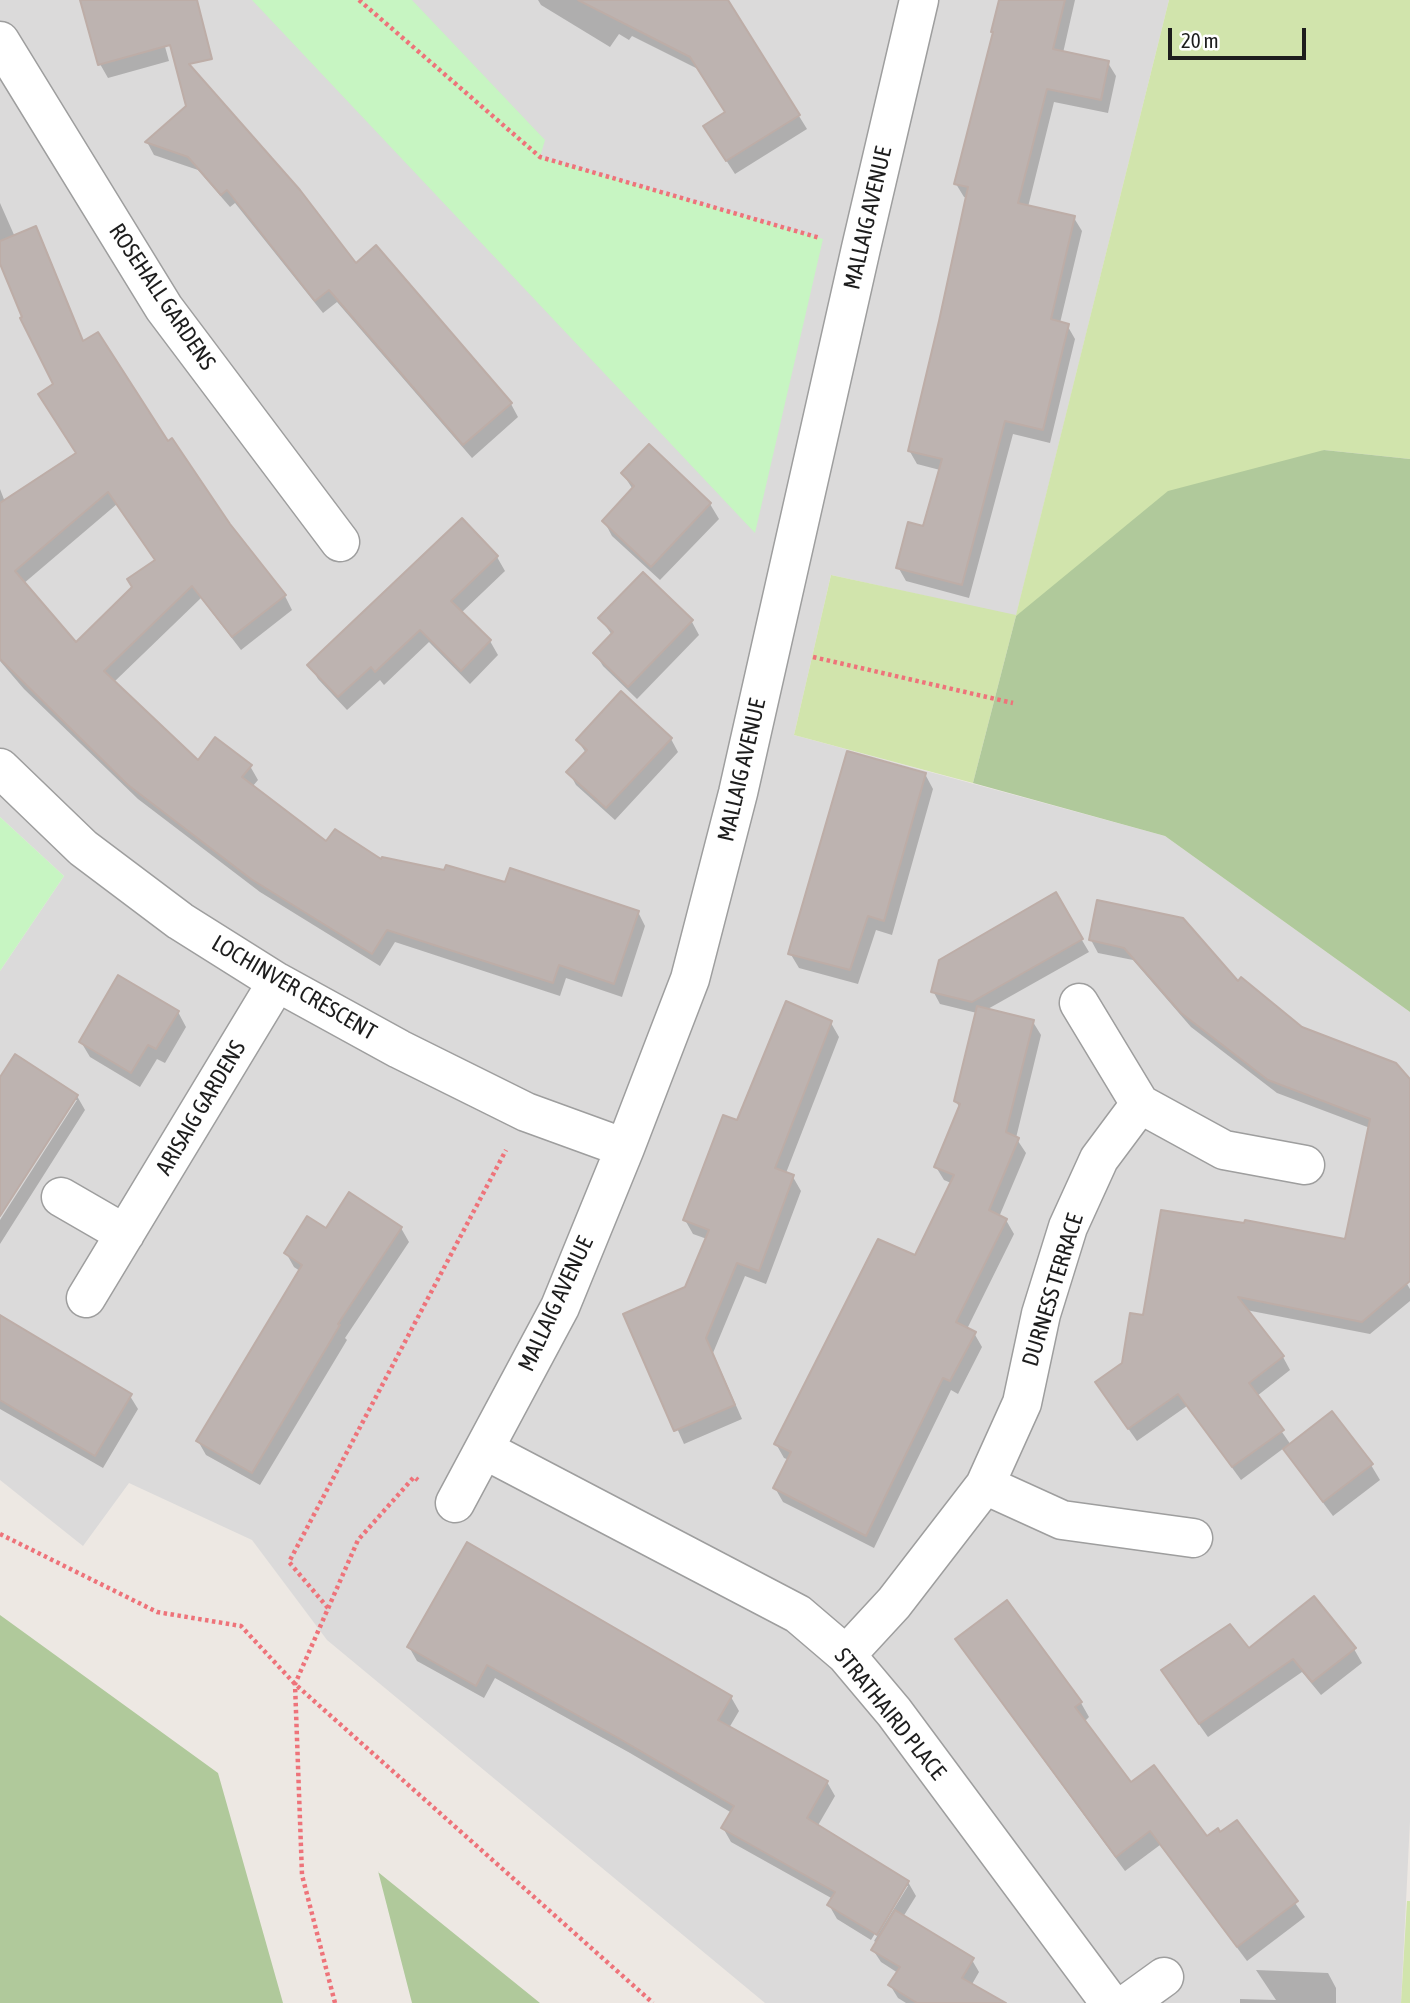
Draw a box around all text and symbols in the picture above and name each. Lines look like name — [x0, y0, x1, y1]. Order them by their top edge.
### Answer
scale bar — [1172, 14, 1310, 58]
text: 20 m — [1181, 28, 1219, 52]
street label: MALLAIG AVENUE — [838, 144, 898, 292]
street label: ROSEHALL GARDENS — [103, 219, 221, 375]
street label: MALLAIG AVENUE — [712, 696, 772, 844]
street label: LOCHINVER CRESCENT — [207, 930, 381, 1046]
street label: ARISAIG GARDENS — [150, 1036, 252, 1180]
street label: DURNESS TERRACE — [1017, 1210, 1089, 1370]
street label: MALLAIG AVENUE — [513, 1232, 599, 1376]
street label: STRATHAIRD PLACE — [829, 1643, 951, 1785]

